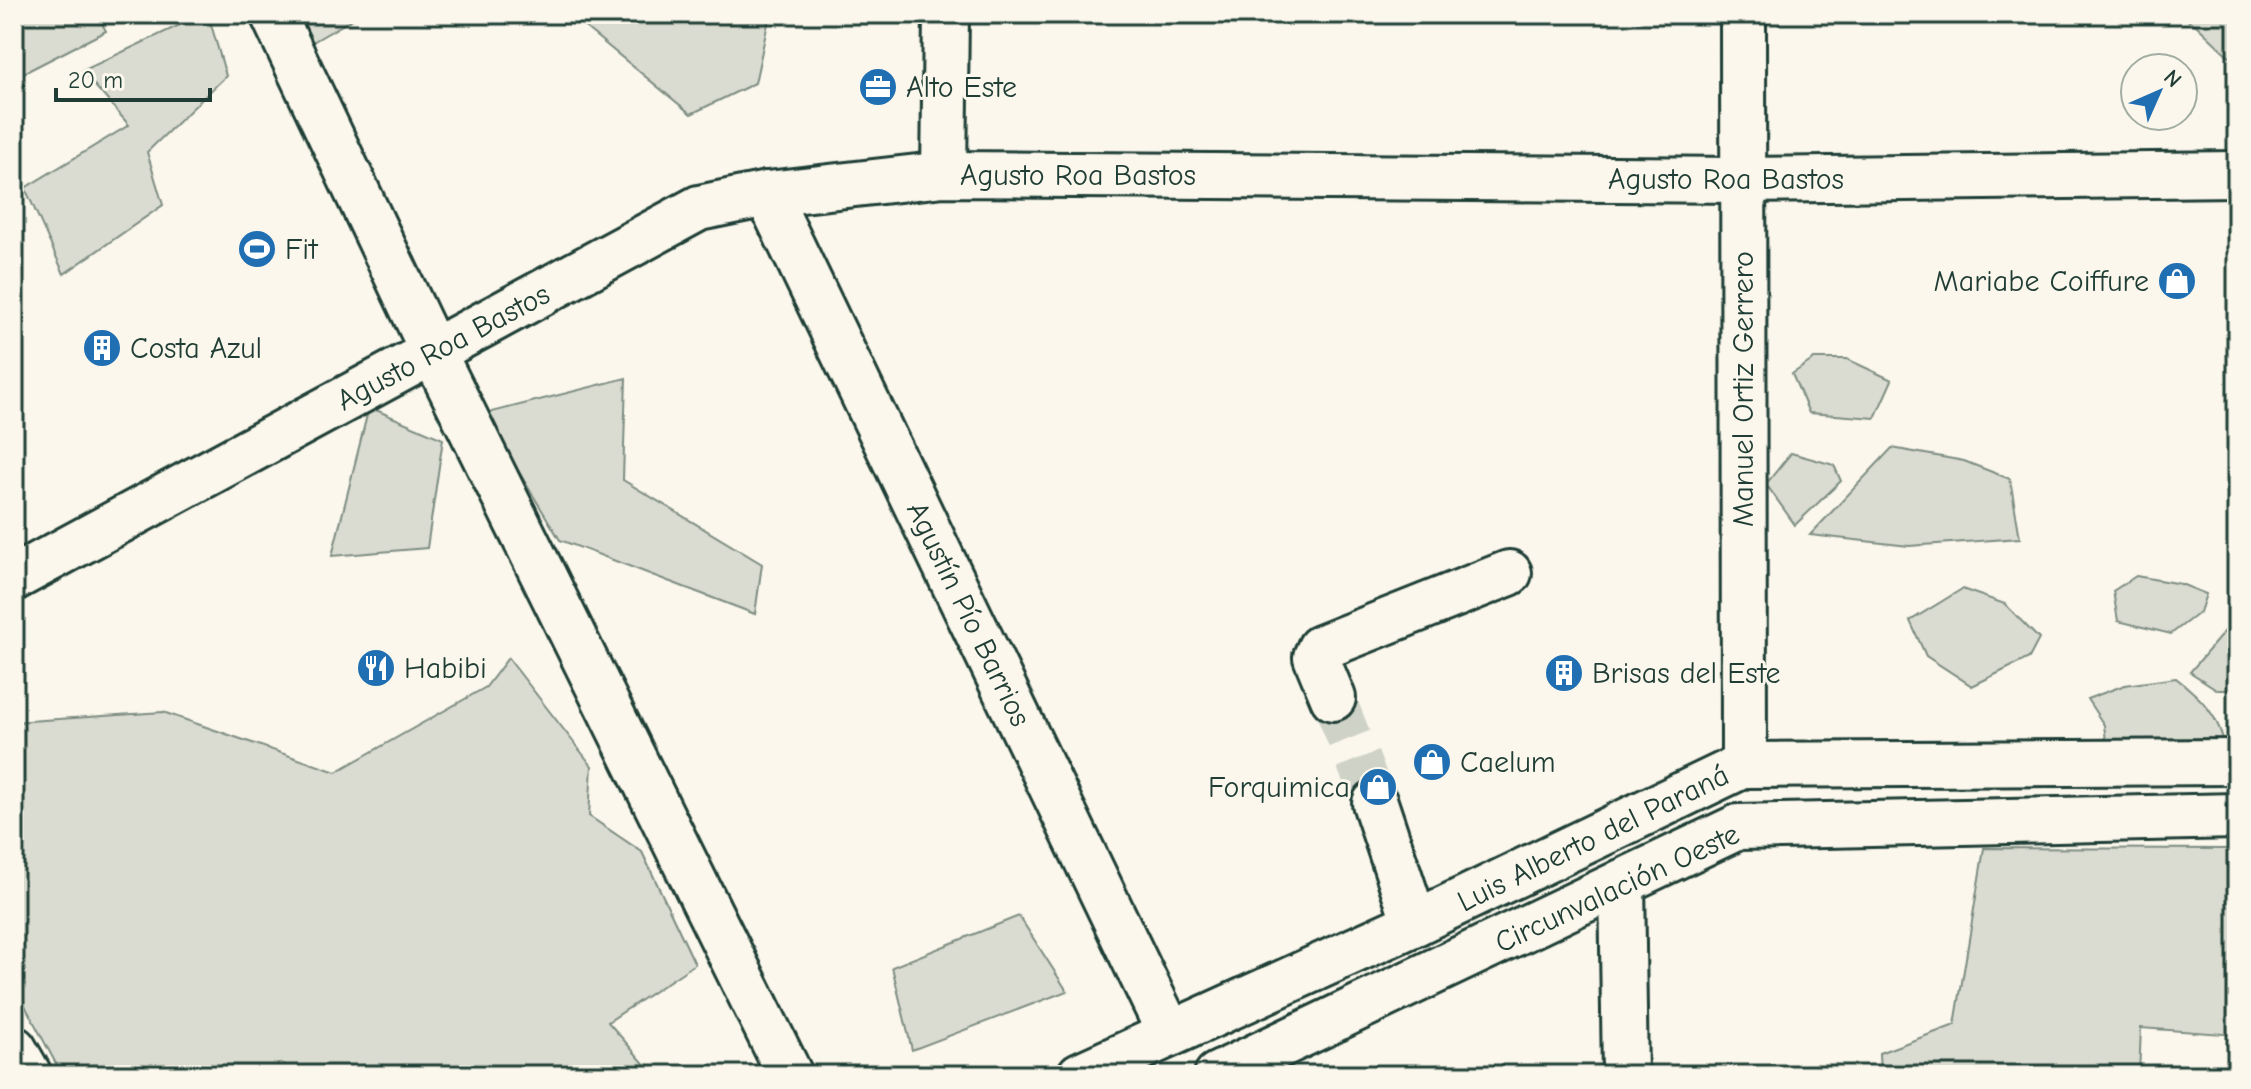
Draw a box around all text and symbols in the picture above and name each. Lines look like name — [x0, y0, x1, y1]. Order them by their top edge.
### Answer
scale bar — [56, 52, 210, 102]
north arrow — [2119, 52, 2199, 132]
text: N — [2158, 64, 2187, 93]
text: 20 m — [68, 66, 123, 94]
office icon: Alto Este — [857, 66, 899, 108]
place label: Alto Este — [906, 70, 1017, 105]
street label: Agusto Roa Bastos — [960, 158, 1196, 193]
street label: Agusto Roa Bastos — [1608, 162, 1844, 197]
sports icon: Fit — [236, 228, 278, 270]
place label: Fit — [285, 232, 319, 267]
street label: Manuel Ortiz Gerrero — [1726, 251, 1761, 527]
shop icon: Mariabe Coiffure — [2156, 260, 2198, 302]
place label: Mariabe Coiffure — [1934, 264, 2149, 299]
street label: Agusto Roa Bastos — [331, 277, 556, 418]
building icon: Costa Azul — [81, 327, 123, 369]
place label: Costa Azul — [130, 331, 262, 366]
street label: Agustín Pío Barrios — [899, 496, 1038, 732]
restaurant icon: Habibi — [355, 647, 397, 689]
place label: Habibi — [404, 651, 487, 686]
building icon: Brisas del Este — [1543, 652, 1585, 694]
place label: Brisas del Este — [1592, 656, 1781, 691]
shop icon: Caelum — [1411, 741, 1453, 783]
place label: Caelum — [1460, 745, 1556, 780]
street label: Luis Alberto del Paraná — [1452, 758, 1735, 919]
shop icon: Forquimica — [1357, 766, 1399, 808]
place label: Forquimica — [1208, 770, 1350, 805]
street label: Circunvalación Oeste — [1490, 817, 1745, 960]

